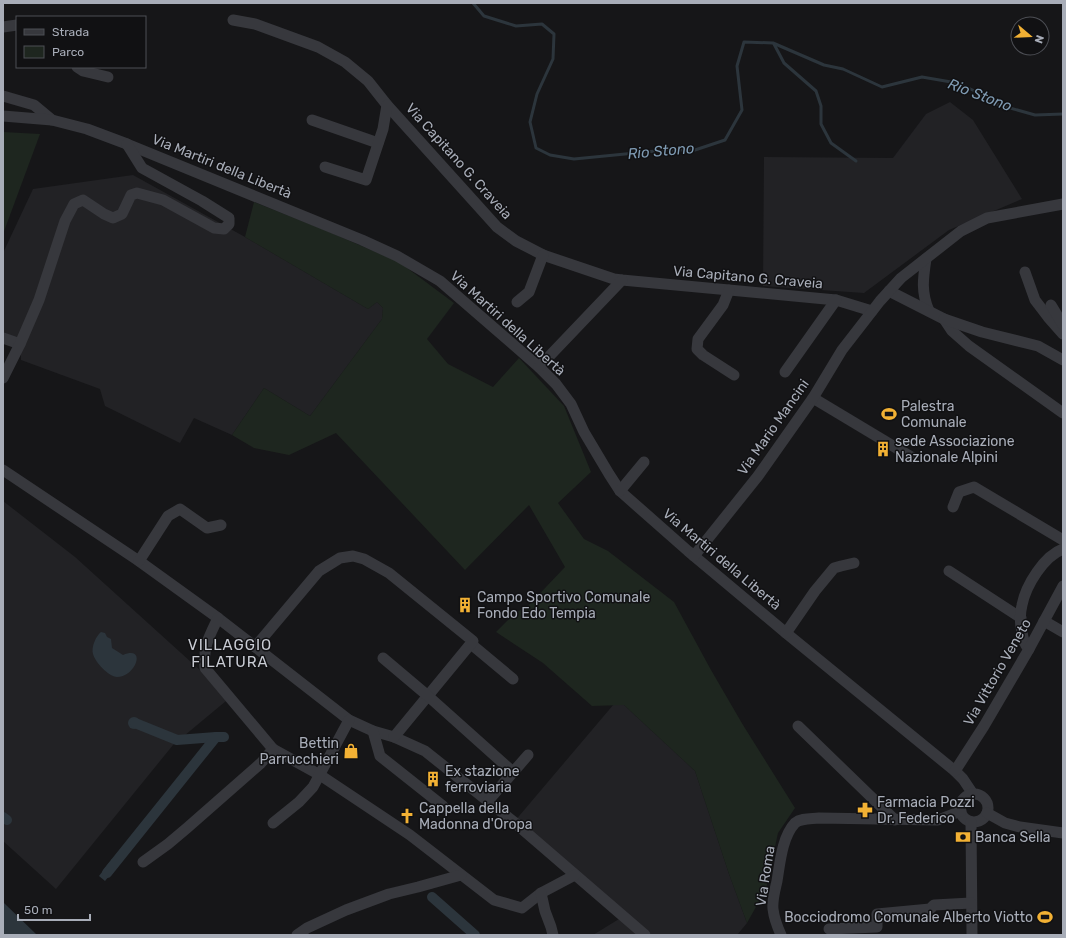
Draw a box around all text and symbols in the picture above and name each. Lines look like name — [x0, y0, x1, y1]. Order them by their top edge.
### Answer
legend — [16, 16, 146, 68]
north arrow — [1010, 16, 1050, 56]
text: Strada — [52, 25, 89, 39]
text: N — [1032, 33, 1046, 45]
text: Parco — [52, 45, 84, 59]
water label: Rio Stono — [945, 75, 1015, 116]
street label: Via Capitano G. Craveia — [402, 100, 515, 223]
street label: Via Martiri della Libertà — [150, 131, 294, 202]
water label: Rio Stono — [627, 139, 696, 163]
street label: Via Capitano G. Craveia — [672, 262, 824, 293]
street label: Via Martiri della Libertà — [447, 267, 569, 380]
street label: Via Mario Mancini — [734, 376, 813, 478]
place label: Palestra Comunale — [901, 398, 967, 431]
sports icon: Palestra Comunale — [880, 405, 898, 423]
place label: sede Associazione Nazionale Alpini — [895, 433, 1015, 466]
building icon: sede Associazione Nazionale Alpini — [874, 440, 892, 458]
street label: Via Martiri della Libertà — [659, 505, 784, 614]
place label: Campo Sportivo Comunale Fondo Edo Tempia — [477, 589, 650, 622]
building icon: Campo Sportivo Comunale Fondo Edo Tempia — [456, 596, 474, 614]
street label: Via Vittorio Veneto — [960, 616, 1035, 729]
district label: VILLAGGIO FILATURA — [188, 636, 272, 671]
place label: Bettin Parrucchieri — [259, 735, 339, 768]
shop icon: Bettin Parrucchieri — [342, 742, 360, 760]
place label: Ex stazione ferroviaria — [445, 763, 520, 796]
building icon: Ex stazione ferroviaria — [424, 770, 442, 788]
place label: Farmacia Pozzi Dr. Federico — [877, 794, 975, 827]
place label: Cappella della Madonna d'Oropa — [419, 800, 533, 833]
pharmacy icon: Farmacia Pozzi Dr. Federico — [856, 801, 874, 819]
church icon: Cappella della Madonna d'Oropa — [398, 807, 416, 825]
bank icon: Banca Sella — [954, 828, 972, 846]
place label: Banca Sella — [975, 829, 1051, 846]
street label: Via Roma — [752, 845, 779, 908]
scale bar — [18, 896, 90, 922]
text: 50 m — [24, 903, 52, 917]
sports icon: Bocciodromo Comunale Alberto Viotto — [1036, 908, 1054, 926]
place label: Bocciodromo Comunale Alberto Viotto — [784, 909, 1033, 926]

